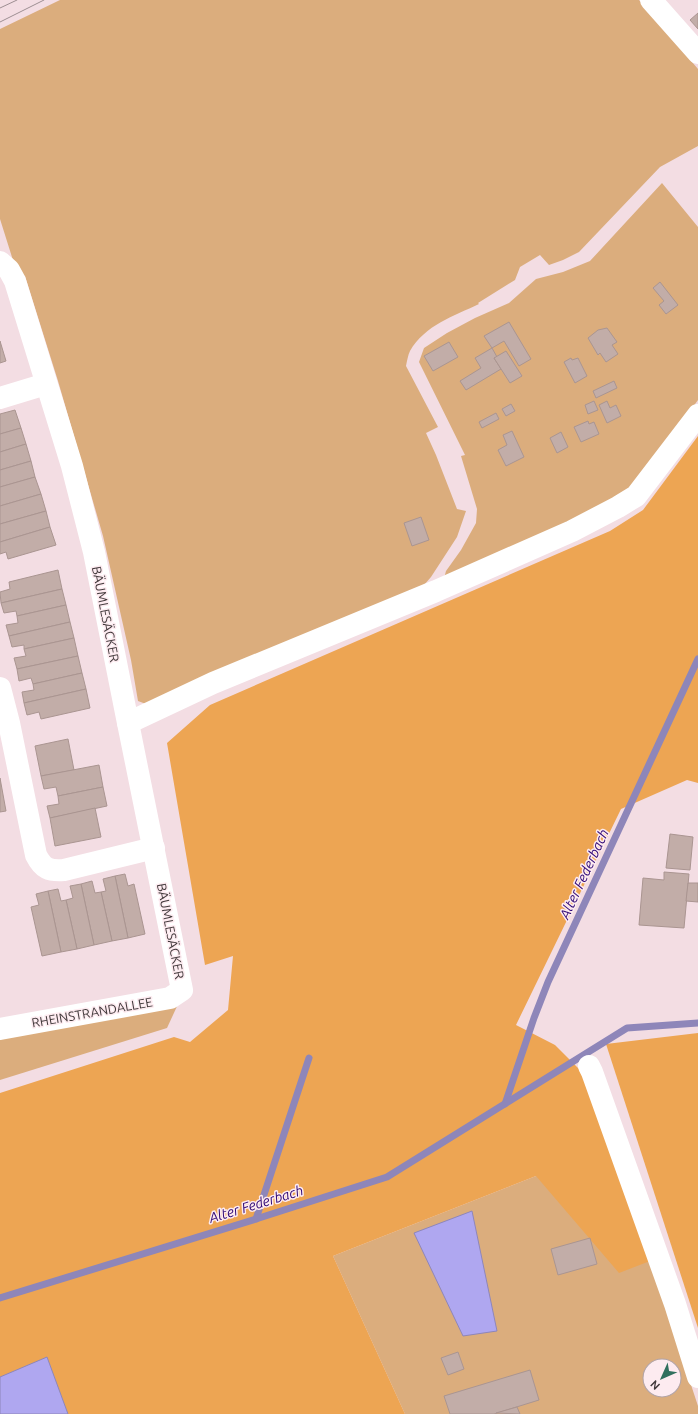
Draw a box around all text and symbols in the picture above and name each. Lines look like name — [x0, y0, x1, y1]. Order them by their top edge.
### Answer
street label: BÄUMLESÄCKER — [90, 565, 123, 663]
water label: Alter Federbach — [556, 826, 612, 923]
street label: BÄUMLESÄCKER — [155, 882, 188, 980]
street label: RHEINSTRANDALLEE — [30, 994, 154, 1030]
water label: Alter Federbach — [206, 1182, 305, 1226]
north arrow — [642, 1358, 682, 1398]
text: N — [648, 1378, 662, 1392]

